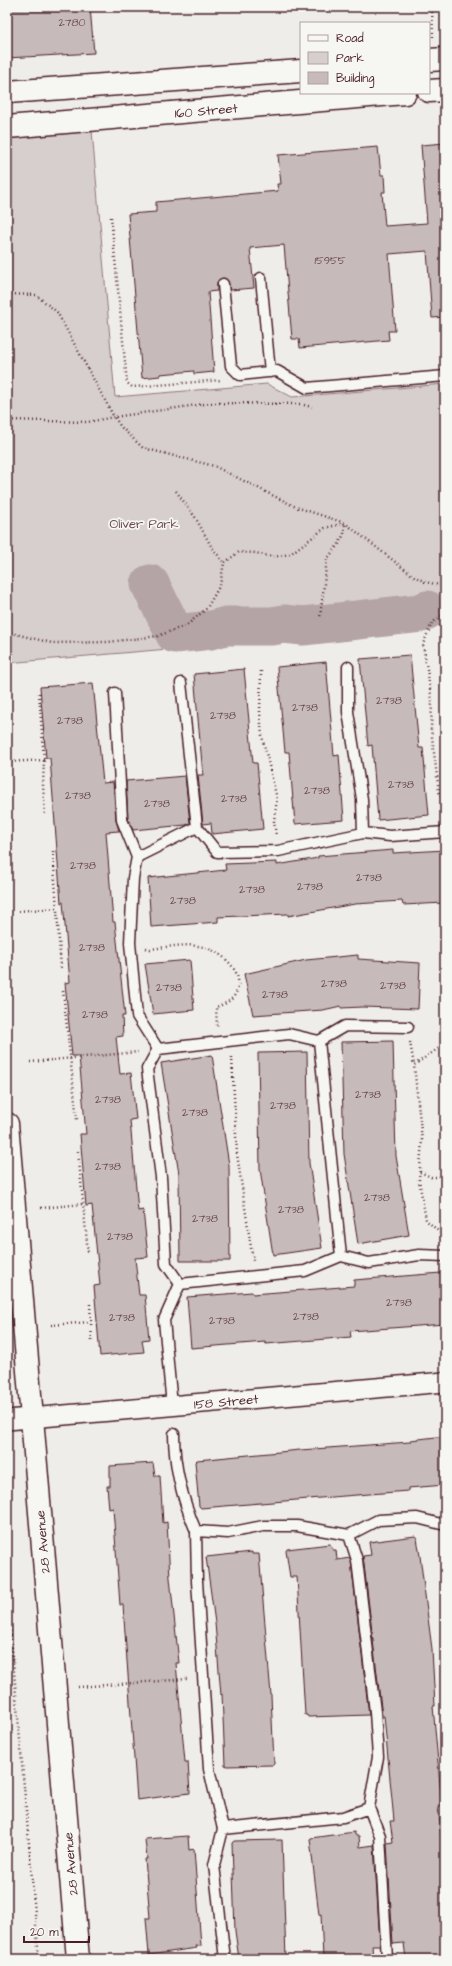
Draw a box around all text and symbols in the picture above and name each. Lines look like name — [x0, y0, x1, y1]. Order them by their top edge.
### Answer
house number: 2780 — [58, 15, 86, 30]
legend — [300, 22, 430, 94]
text: Road — [336, 30, 364, 47]
text: Park — [336, 50, 364, 67]
text: Building — [336, 70, 374, 88]
street label: 160 Street — [174, 99, 239, 123]
house number: 15955 — [314, 253, 346, 268]
park label: Oliver Park — [110, 515, 178, 533]
house number: 2738 — [376, 693, 402, 708]
house number: 2738 — [292, 700, 318, 715]
house number: 2738 — [210, 708, 236, 723]
house number: 2738 — [57, 713, 83, 728]
house number: 2738 — [388, 777, 414, 792]
house number: 2738 — [304, 783, 330, 798]
house number: 2738 — [65, 788, 91, 803]
house number: 2738 — [221, 791, 247, 806]
house number: 2738 — [144, 796, 170, 811]
house number: 2738 — [70, 858, 96, 873]
house number: 2738 — [356, 870, 382, 885]
house number: 2738 — [297, 879, 323, 894]
house number: 2738 — [239, 882, 265, 897]
house number: 2738 — [170, 893, 196, 908]
house number: 2738 — [79, 940, 105, 955]
house number: 2738 — [321, 976, 347, 991]
house number: 2738 — [380, 978, 406, 993]
house number: 2738 — [156, 980, 182, 995]
house number: 2738 — [262, 987, 288, 1002]
house number: 2738 — [82, 1007, 108, 1022]
house number: 2738 — [355, 1087, 381, 1102]
house number: 2738 — [95, 1092, 121, 1107]
house number: 2738 — [270, 1098, 296, 1113]
house number: 2738 — [182, 1105, 208, 1120]
house number: 2738 — [95, 1159, 121, 1174]
house number: 2738 — [364, 1190, 390, 1205]
house number: 2738 — [278, 1202, 304, 1217]
house number: 2738 — [192, 1211, 218, 1226]
house number: 2738 — [107, 1229, 133, 1244]
house number: 2738 — [386, 1295, 412, 1310]
house number: 2738 — [293, 1309, 319, 1324]
house number: 2738 — [109, 1310, 135, 1325]
house number: 2738 — [209, 1313, 235, 1328]
street label: 158 Street — [193, 1390, 260, 1414]
street label: 28 Avenue — [31, 1510, 55, 1574]
street label: 28 Avenue — [59, 1832, 83, 1896]
scale bar — [24, 1918, 89, 1944]
text: 20 m — [30, 1924, 59, 1941]

